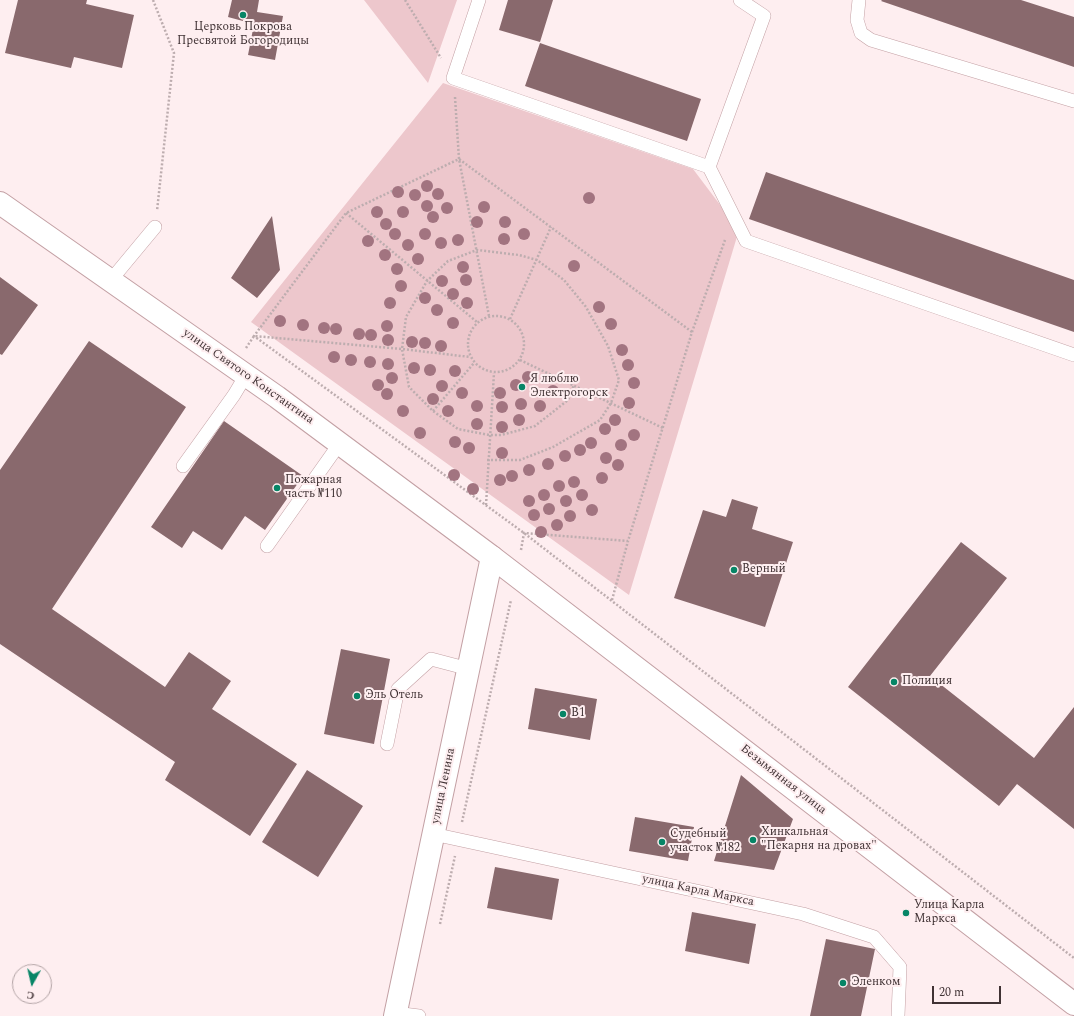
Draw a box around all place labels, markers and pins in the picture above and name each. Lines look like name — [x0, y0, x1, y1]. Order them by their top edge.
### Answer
marker: Церковь Покрова Пресвятой Богородицы — [238, 10, 248, 20]
place label: Церковь Покрова Пресвятой Богородицы — [177, 21, 309, 49]
place label: Я люблю Электрогорск — [530, 373, 608, 401]
marker: Я люблю Электрогорск — [517, 382, 527, 392]
place label: Пожарная часть №110 — [285, 474, 342, 502]
marker: Пожарная часть №110 — [272, 483, 282, 493]
place label: Верный — [742, 563, 786, 577]
marker: Верный — [729, 565, 739, 575]
place label: Полиция — [902, 675, 952, 689]
marker: Полиция — [889, 677, 899, 687]
place label: Эль Отель — [365, 689, 423, 703]
marker: Эль Отель — [352, 691, 362, 701]
place label: B1 — [571, 707, 585, 721]
marker: B1 — [558, 709, 568, 719]
place label: Хинкальная "Пекарня на дровах" — [761, 826, 877, 854]
place label: Судебный участок №182 — [670, 828, 740, 856]
marker: Хинкальная "Пекарня на дровах" — [748, 835, 758, 845]
marker: Судебный участок №182 — [657, 837, 667, 847]
place label: Улица Карла Маркса — [914, 899, 984, 927]
marker: Улица Карла Маркса — [901, 908, 911, 918]
place label: Эленком — [851, 976, 900, 990]
marker: Эленком — [838, 978, 848, 988]

